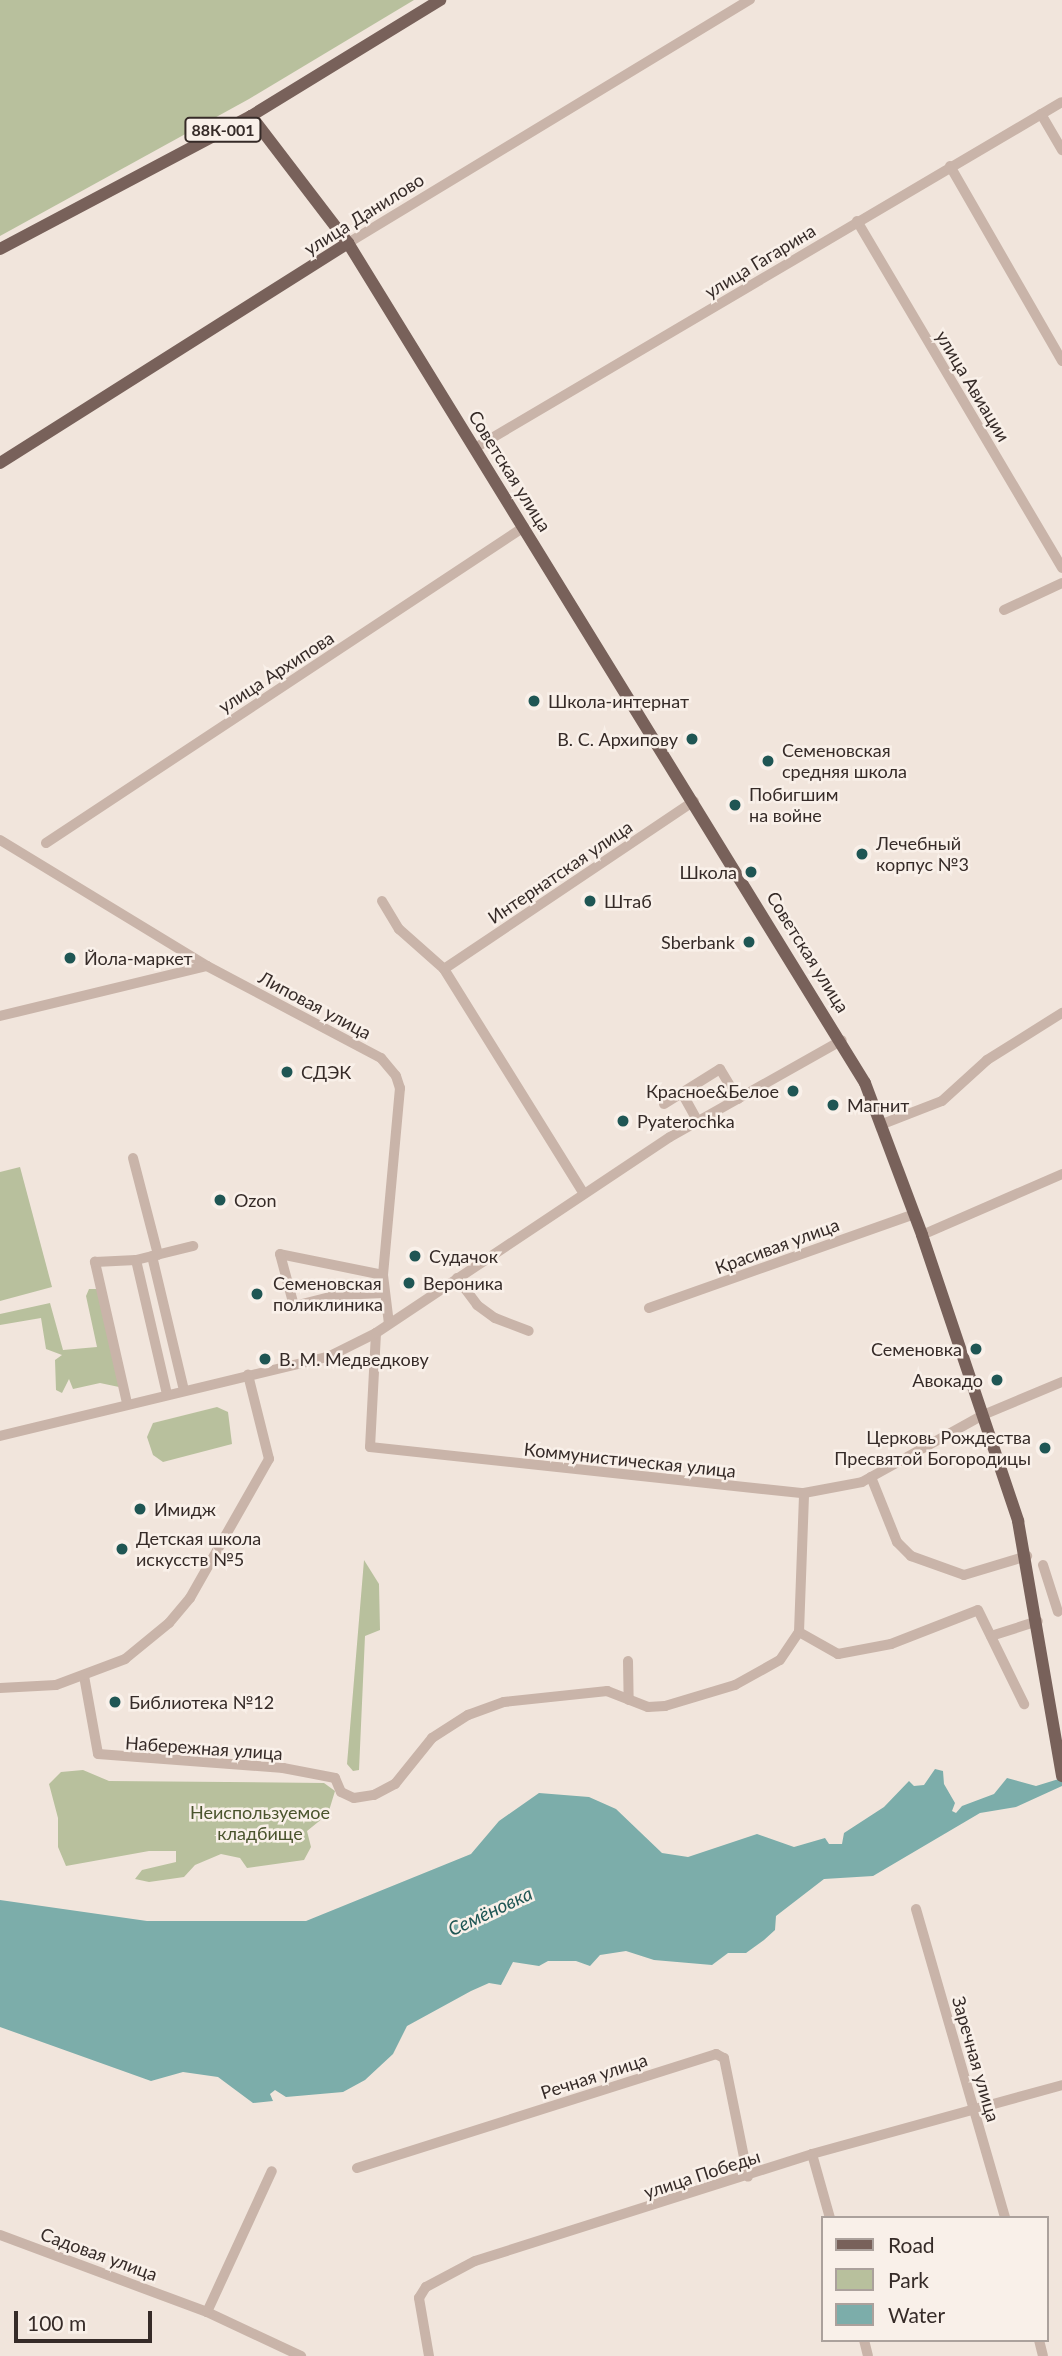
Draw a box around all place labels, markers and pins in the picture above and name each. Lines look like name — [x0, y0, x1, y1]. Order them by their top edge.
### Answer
place label: Школа-интернат — [548, 690, 689, 712]
marker: Школа-интернат — [526, 693, 542, 709]
place label: В. С. Архипову — [557, 728, 678, 750]
marker: В. С. Архипову — [684, 731, 700, 747]
place label: Семеновская средняя школа — [782, 740, 907, 782]
marker: Семеновская средняя школа — [760, 753, 776, 769]
place label: Побигшим на войне — [749, 784, 838, 826]
marker: Побигшим на войне — [727, 797, 743, 813]
place label: Лечебный корпус №3 — [876, 833, 969, 876]
marker: Лечебный корпус №3 — [854, 846, 870, 862]
place label: Школа — [679, 861, 737, 883]
marker: Школа — [743, 864, 759, 880]
place label: Штаб — [604, 890, 652, 912]
marker: Штаб — [582, 893, 598, 909]
place label: Sberbank — [661, 931, 735, 953]
marker: Sberbank — [741, 934, 757, 950]
place label: Йола-маркет — [84, 947, 193, 969]
marker: Йола-маркет — [62, 950, 78, 966]
place label: СДЭК — [301, 1061, 351, 1083]
marker: СДЭК — [279, 1064, 295, 1080]
place label: Красное&Белое — [646, 1080, 779, 1102]
marker: Красное&Белое — [785, 1083, 801, 1099]
place label: Магнит — [847, 1094, 909, 1116]
marker: Магнит — [825, 1097, 841, 1113]
place label: Pyaterochka — [637, 1110, 735, 1132]
marker: Pyaterochka — [615, 1113, 631, 1129]
place label: Ozon — [234, 1189, 276, 1211]
marker: Ozon — [212, 1192, 228, 1208]
place label: Судачок — [429, 1245, 498, 1267]
marker: Судачок — [407, 1248, 423, 1264]
place label: Вероника — [423, 1272, 503, 1294]
place label: Семеновская поликлиника — [273, 1273, 383, 1316]
marker: Вероника — [401, 1275, 417, 1291]
marker: Семеновская поликлиника — [247, 1284, 267, 1304]
place label: Семеновка — [871, 1338, 962, 1360]
marker: Семеновка — [968, 1341, 984, 1357]
place label: В. М. Медведкову — [279, 1348, 429, 1370]
marker: В. М. Медведкову — [257, 1351, 273, 1367]
place label: Авокадо — [912, 1369, 983, 1391]
marker: Авокадо — [989, 1372, 1005, 1388]
place label: Церковь Рождества Пресвятой Богородицы — [834, 1427, 1031, 1470]
marker: Церковь Рождества Пресвятой Богородицы — [1037, 1440, 1053, 1456]
place label: Имидж — [154, 1498, 216, 1520]
marker: Имидж — [132, 1501, 148, 1517]
place label: Детская школа искусств №5 — [136, 1528, 261, 1570]
marker: Детская школа искусств №5 — [114, 1541, 130, 1557]
place label: Библиотека №12 — [129, 1691, 274, 1713]
marker: Библиотека №12 — [107, 1694, 123, 1710]

